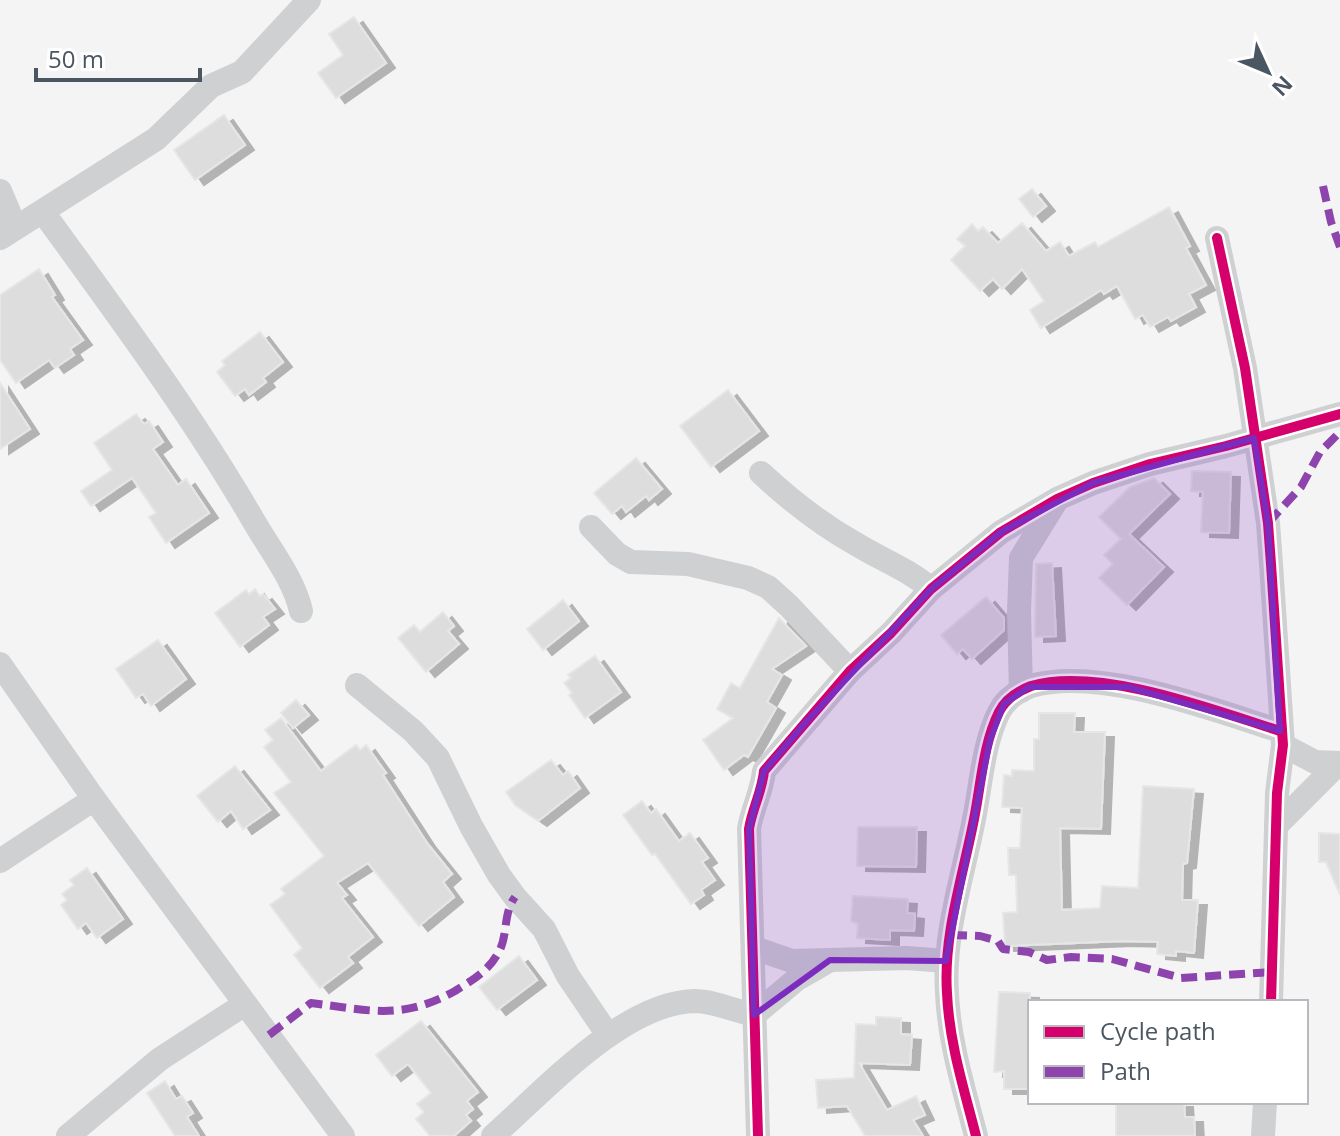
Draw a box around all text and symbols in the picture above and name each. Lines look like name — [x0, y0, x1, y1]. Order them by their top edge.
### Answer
scale bar — [36, 32, 200, 82]
north arrow — [1228, 32, 1308, 112]
text: 50 m — [48, 42, 104, 75]
text: N — [1266, 70, 1300, 103]
legend — [1028, 1000, 1308, 1104]
text: Cycle path — [1100, 1014, 1216, 1047]
text: Path — [1100, 1054, 1151, 1087]

